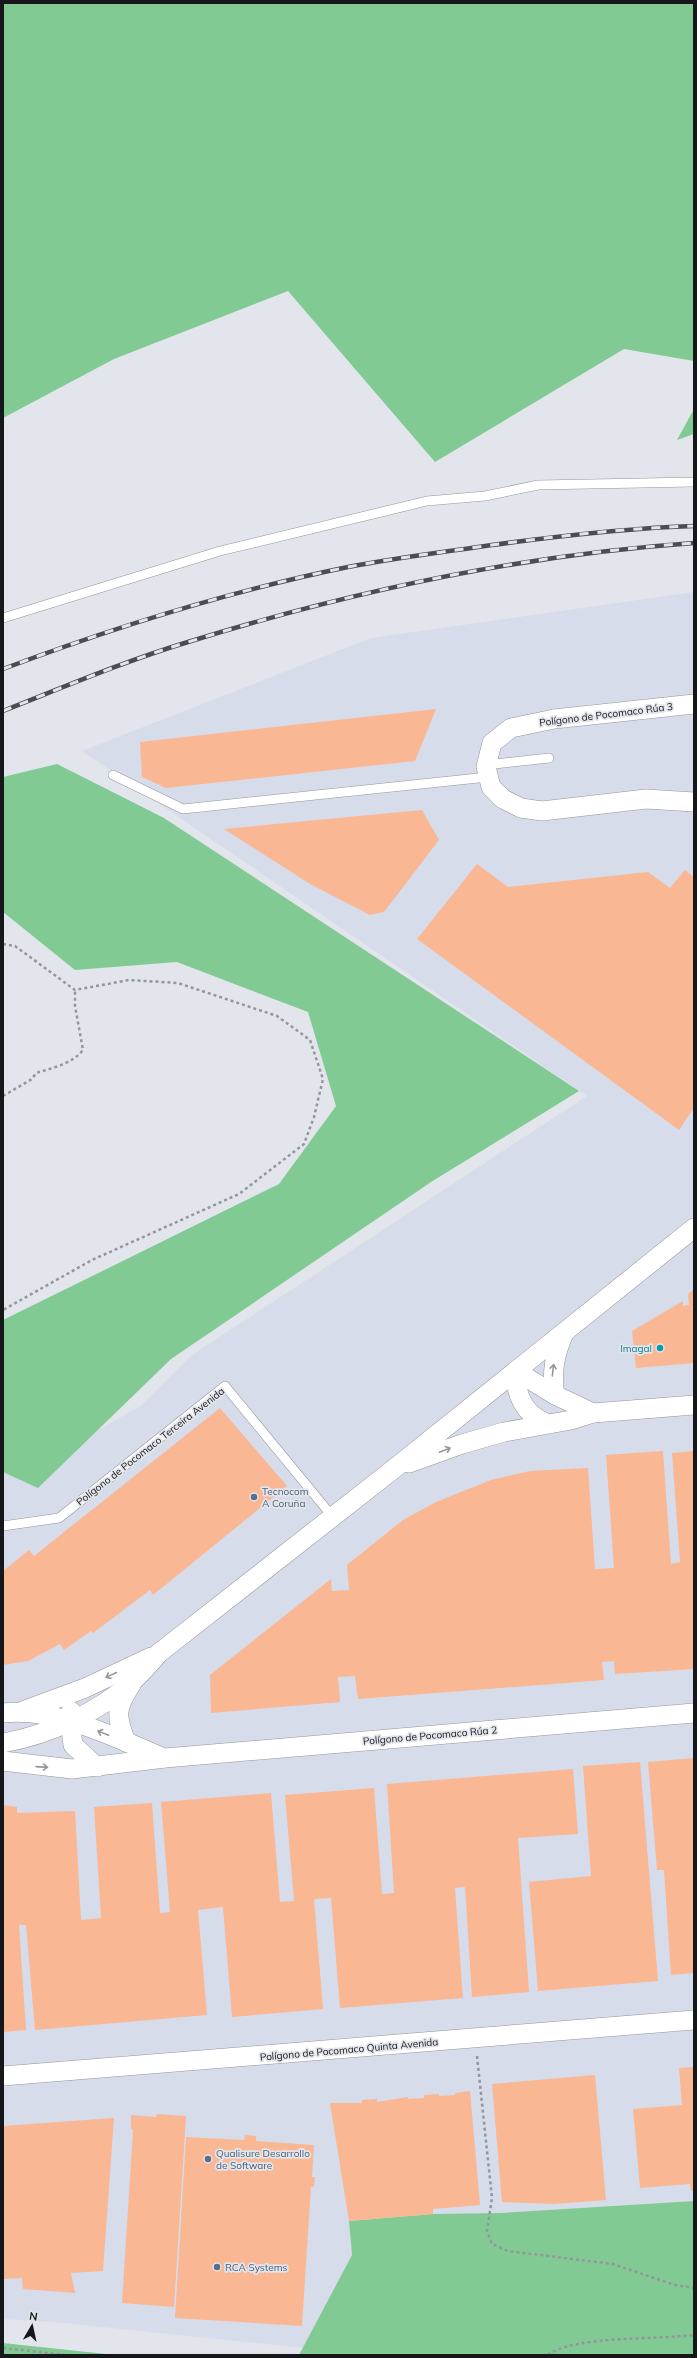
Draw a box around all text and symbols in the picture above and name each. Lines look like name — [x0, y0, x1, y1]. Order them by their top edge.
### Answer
street label: Polígono de Pocomaco Rúa 3 — [538, 700, 674, 729]
place label: Imagal — [620, 1342, 652, 1355]
marker: Imagal — [655, 1343, 665, 1353]
one-way arrow — [549, 1364, 557, 1377]
street label: Polígono de Pocomaco Terceira Avenida — [74, 1385, 227, 1508]
one-way arrow — [439, 1446, 451, 1453]
place label: Tecnocom A Coruña — [262, 1485, 309, 1510]
marker: Tecnocom A Coruña — [249, 1492, 259, 1502]
one-way arrow — [105, 1672, 117, 1679]
street label: Polígono de Pocomaco Rúa 2 — [362, 1723, 498, 1748]
one-way arrow — [98, 1729, 110, 1737]
one-way arrow — [35, 1763, 48, 1770]
street label: Polígono de Pocomaco Quinta Avenida — [259, 2035, 439, 2064]
place label: Qualisure Desarrollo de Software — [216, 2147, 310, 2172]
marker: Qualisure Desarrollo de Software — [203, 2154, 213, 2164]
place label: RCA Systems — [225, 2261, 287, 2274]
marker: RCA Systems — [212, 2262, 222, 2272]
north arrow — [12, 2306, 52, 2346]
text: N — [28, 2309, 39, 2324]

